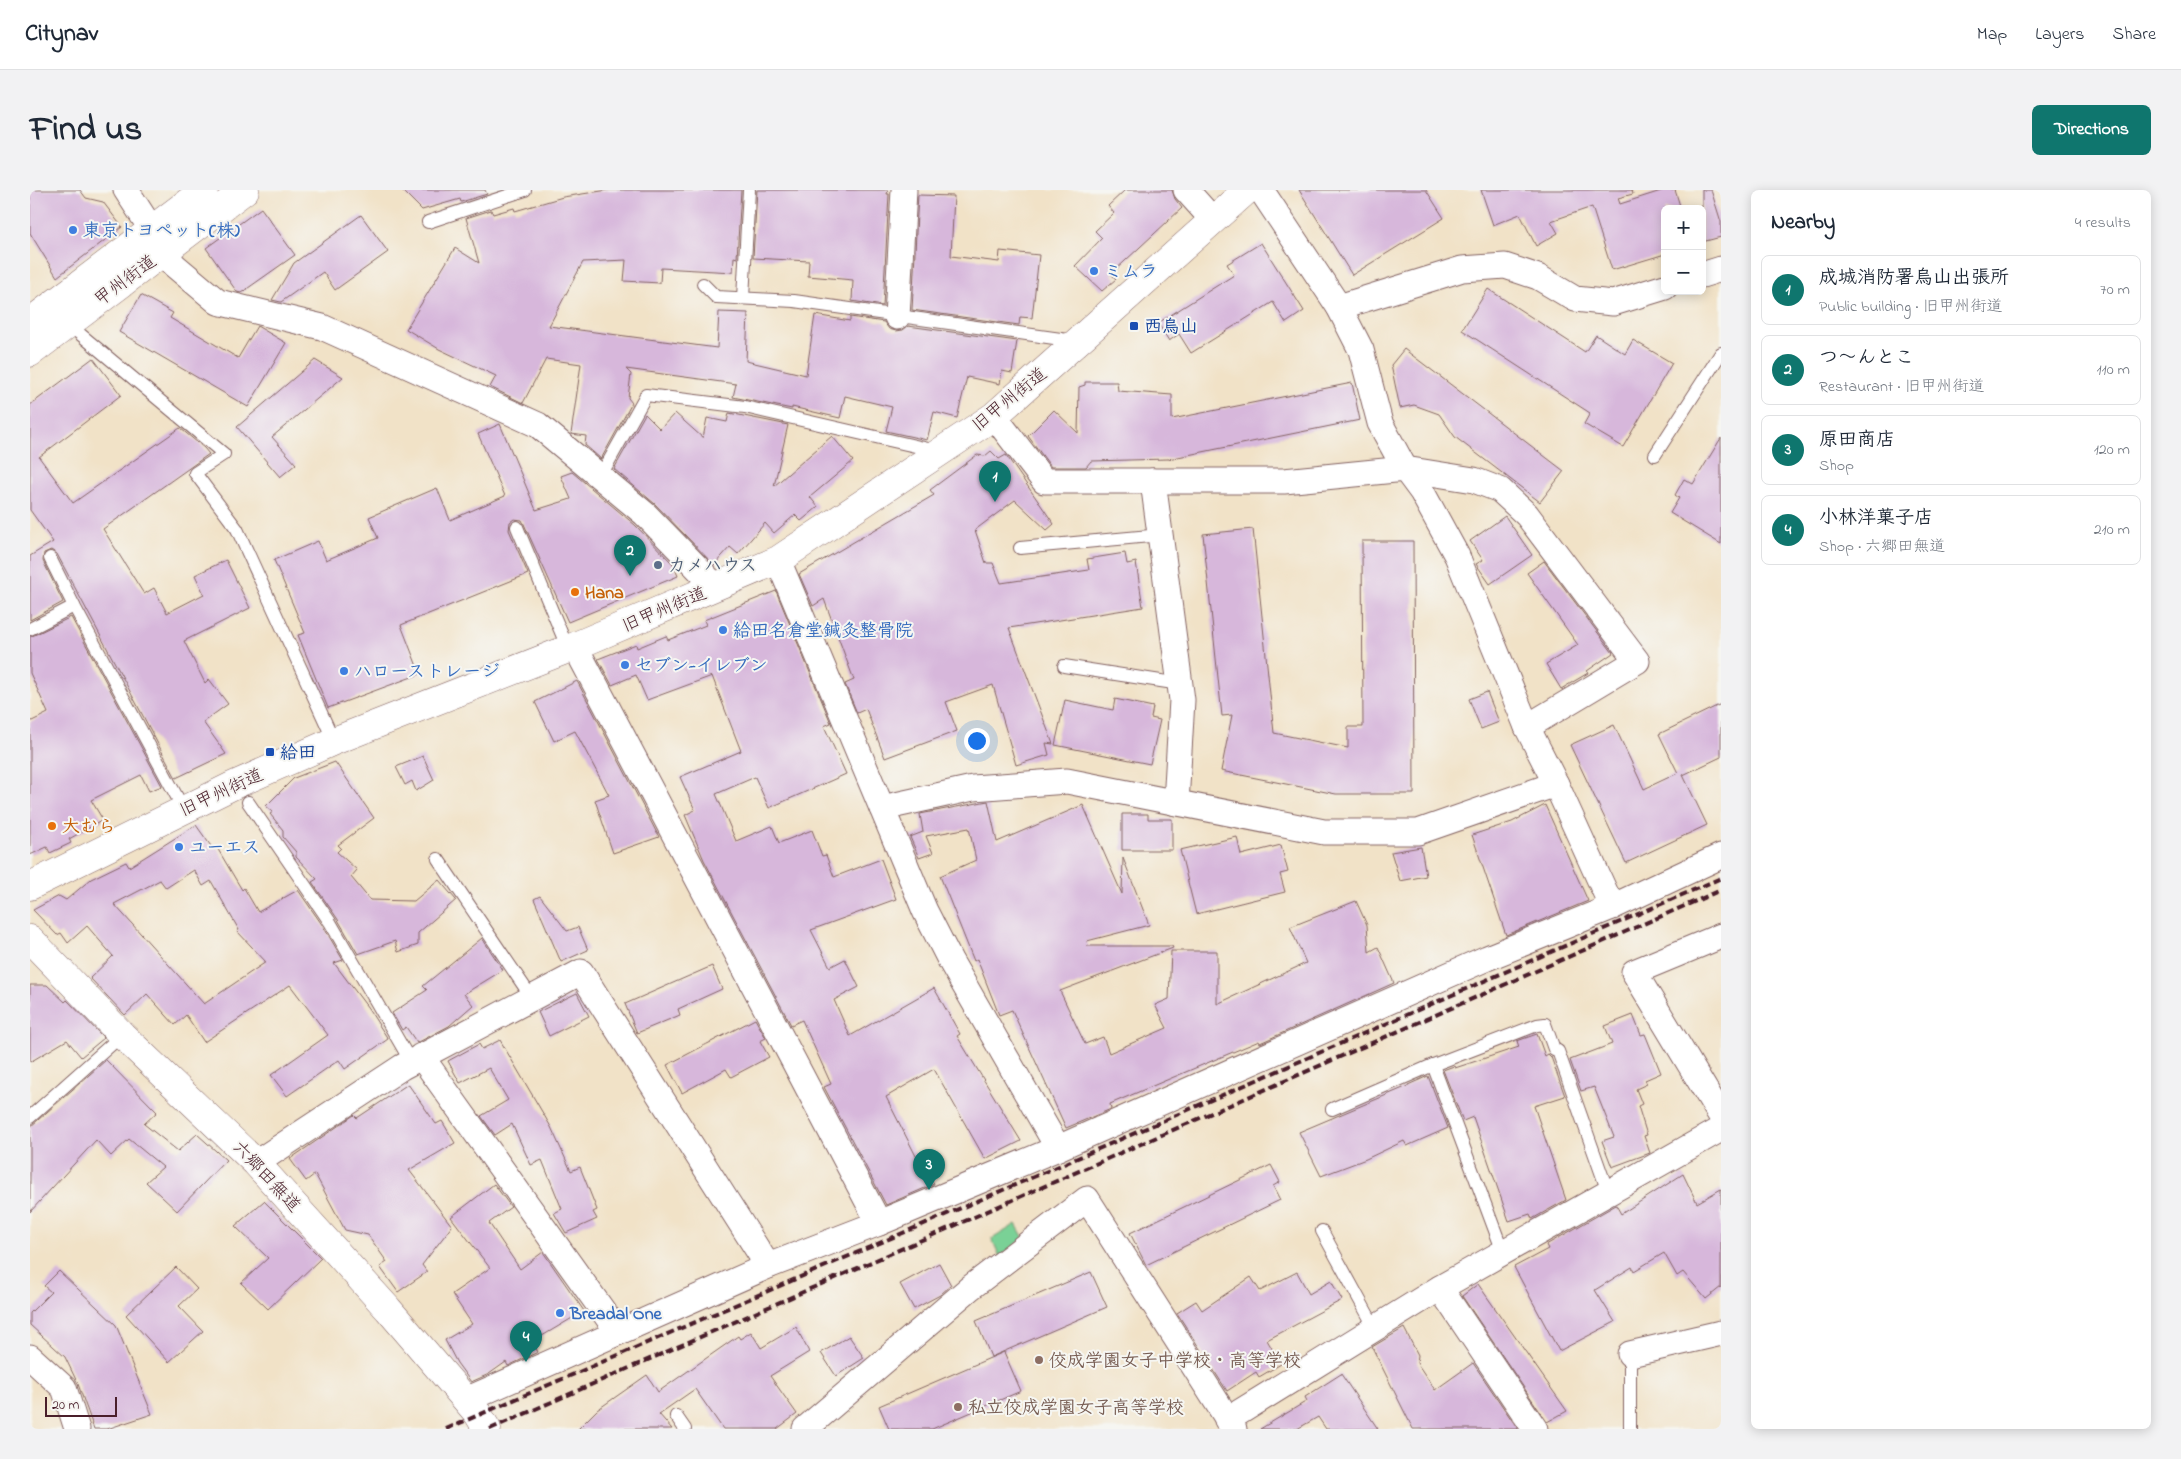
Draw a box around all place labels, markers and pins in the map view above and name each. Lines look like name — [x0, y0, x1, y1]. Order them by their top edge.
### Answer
place label: 東京トヨペット(株) — [83, 219, 241, 245]
marker: 東京トヨペット(株) — [67, 224, 79, 236]
place label: ミムラ — [1104, 260, 1158, 286]
marker: ミムラ — [1088, 265, 1100, 277]
place label: 西烏山 — [1144, 315, 1198, 341]
marker: 西烏山 — [1128, 320, 1140, 332]
pin: 1 — [979, 461, 1011, 502]
pin: 2 — [614, 535, 646, 576]
place label: カメハウス — [668, 554, 757, 580]
marker: カメハウス — [652, 559, 664, 571]
place label: Hana — [585, 581, 624, 607]
marker: Hana — [569, 586, 581, 598]
place label: 給田名倉堂鍼灸整骨院 — [733, 619, 913, 645]
marker: 給田名倉堂鍼灸整骨院 — [717, 624, 729, 636]
place label: セブン-イレブン — [635, 654, 768, 680]
marker: セブン-イレブン — [619, 659, 631, 671]
place label: ハローストレージ — [354, 660, 499, 686]
marker: ハローストレージ — [338, 665, 350, 677]
place label: 給田 — [280, 741, 316, 767]
marker: 給田 — [264, 746, 276, 758]
place label: 大むら — [62, 815, 116, 841]
marker: 大むら — [46, 820, 58, 832]
place label: ユーエス — [189, 836, 260, 862]
marker: ユーエス — [173, 841, 185, 853]
pin: 3 — [913, 1149, 945, 1190]
place label: Breadal One — [569, 1302, 663, 1328]
marker: Breadal One — [554, 1307, 566, 1319]
pin: 4 — [510, 1321, 542, 1362]
place label: 佼成学園女子中学校・高等学校 — [1049, 1349, 1301, 1375]
marker: 佼成学園女子中学校・高等学校 — [1033, 1354, 1045, 1366]
place label: 私立佼成学園女子高等学校 — [968, 1396, 1184, 1422]
marker: 私立佼成学園女子高等学校 — [952, 1401, 964, 1413]

